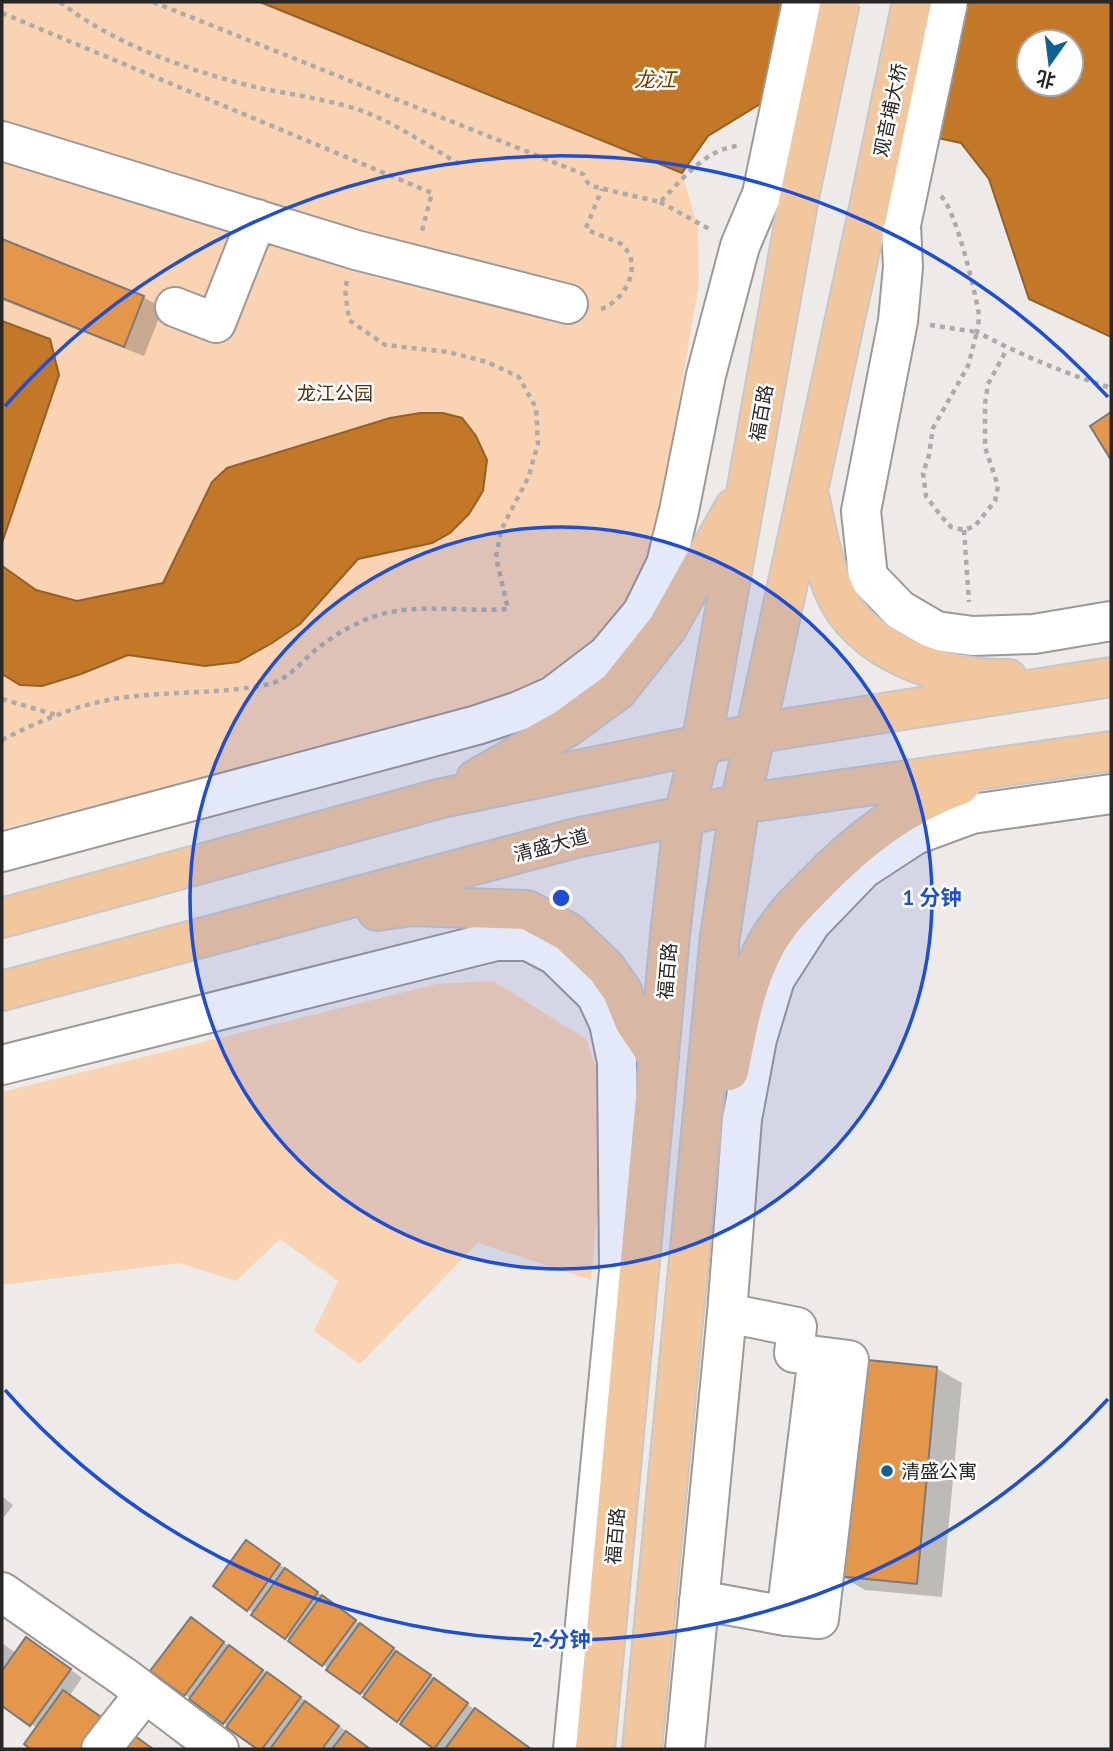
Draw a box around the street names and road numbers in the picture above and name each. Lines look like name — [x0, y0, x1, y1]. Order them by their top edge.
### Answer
street label: 观音埔大桥 — [868, 61, 912, 159]
street label: 福百路 — [744, 383, 778, 443]
street label: 清盛大道 — [511, 824, 591, 866]
street label: 福百路 — [653, 942, 681, 1000]
street label: 福百路 — [601, 1507, 629, 1565]

